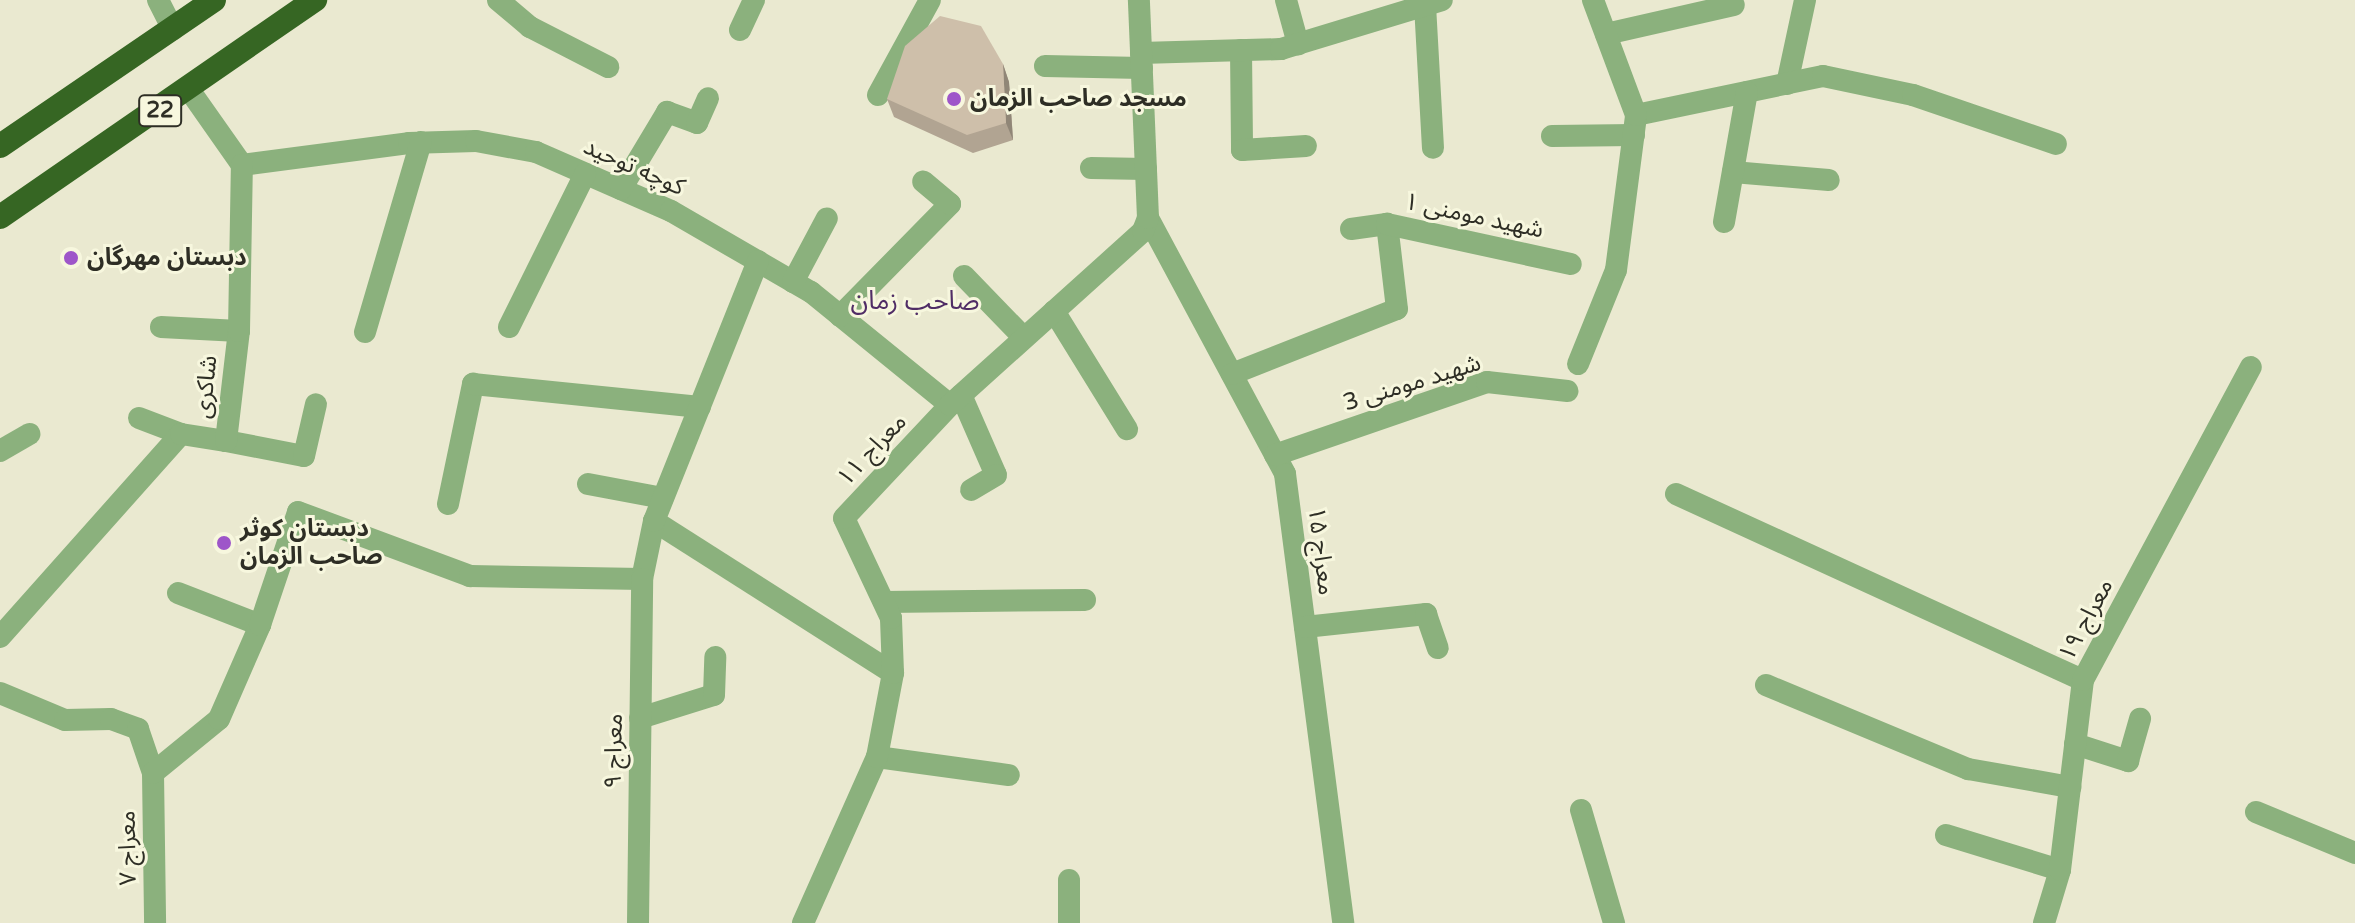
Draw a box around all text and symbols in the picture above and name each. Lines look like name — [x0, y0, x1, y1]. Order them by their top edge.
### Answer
place label: مسجد صاحب الزمان — [970, 85, 1187, 113]
marker: مسجد صاحب الزمان — [945, 90, 963, 108]
road number: 22 — [138, 93, 182, 129]
street label: کوچه توحید — [579, 132, 689, 202]
street label: شهید مومنی ۱ — [1402, 187, 1546, 245]
place label: دبستان مهرگان — [87, 244, 247, 272]
marker: دبستان مهرگان — [62, 249, 80, 267]
district label: صاحب زمان — [850, 285, 980, 317]
street label: شهید مومنی 3 — [1340, 348, 1484, 418]
street label: شاکری — [188, 354, 224, 420]
street label: معراج ۱۱ — [831, 408, 913, 492]
street label: معراج ۱۵ — [1301, 505, 1341, 597]
place label: دبستان کوثر صاحب الزمان — [240, 515, 383, 571]
marker: دبستان کوثر صاحب الزمان — [215, 534, 233, 552]
street label: معراج ۱۹ — [2052, 574, 2120, 666]
street label: معراج ۹ — [599, 713, 629, 789]
street label: معراج ۷ — [113, 810, 143, 886]

